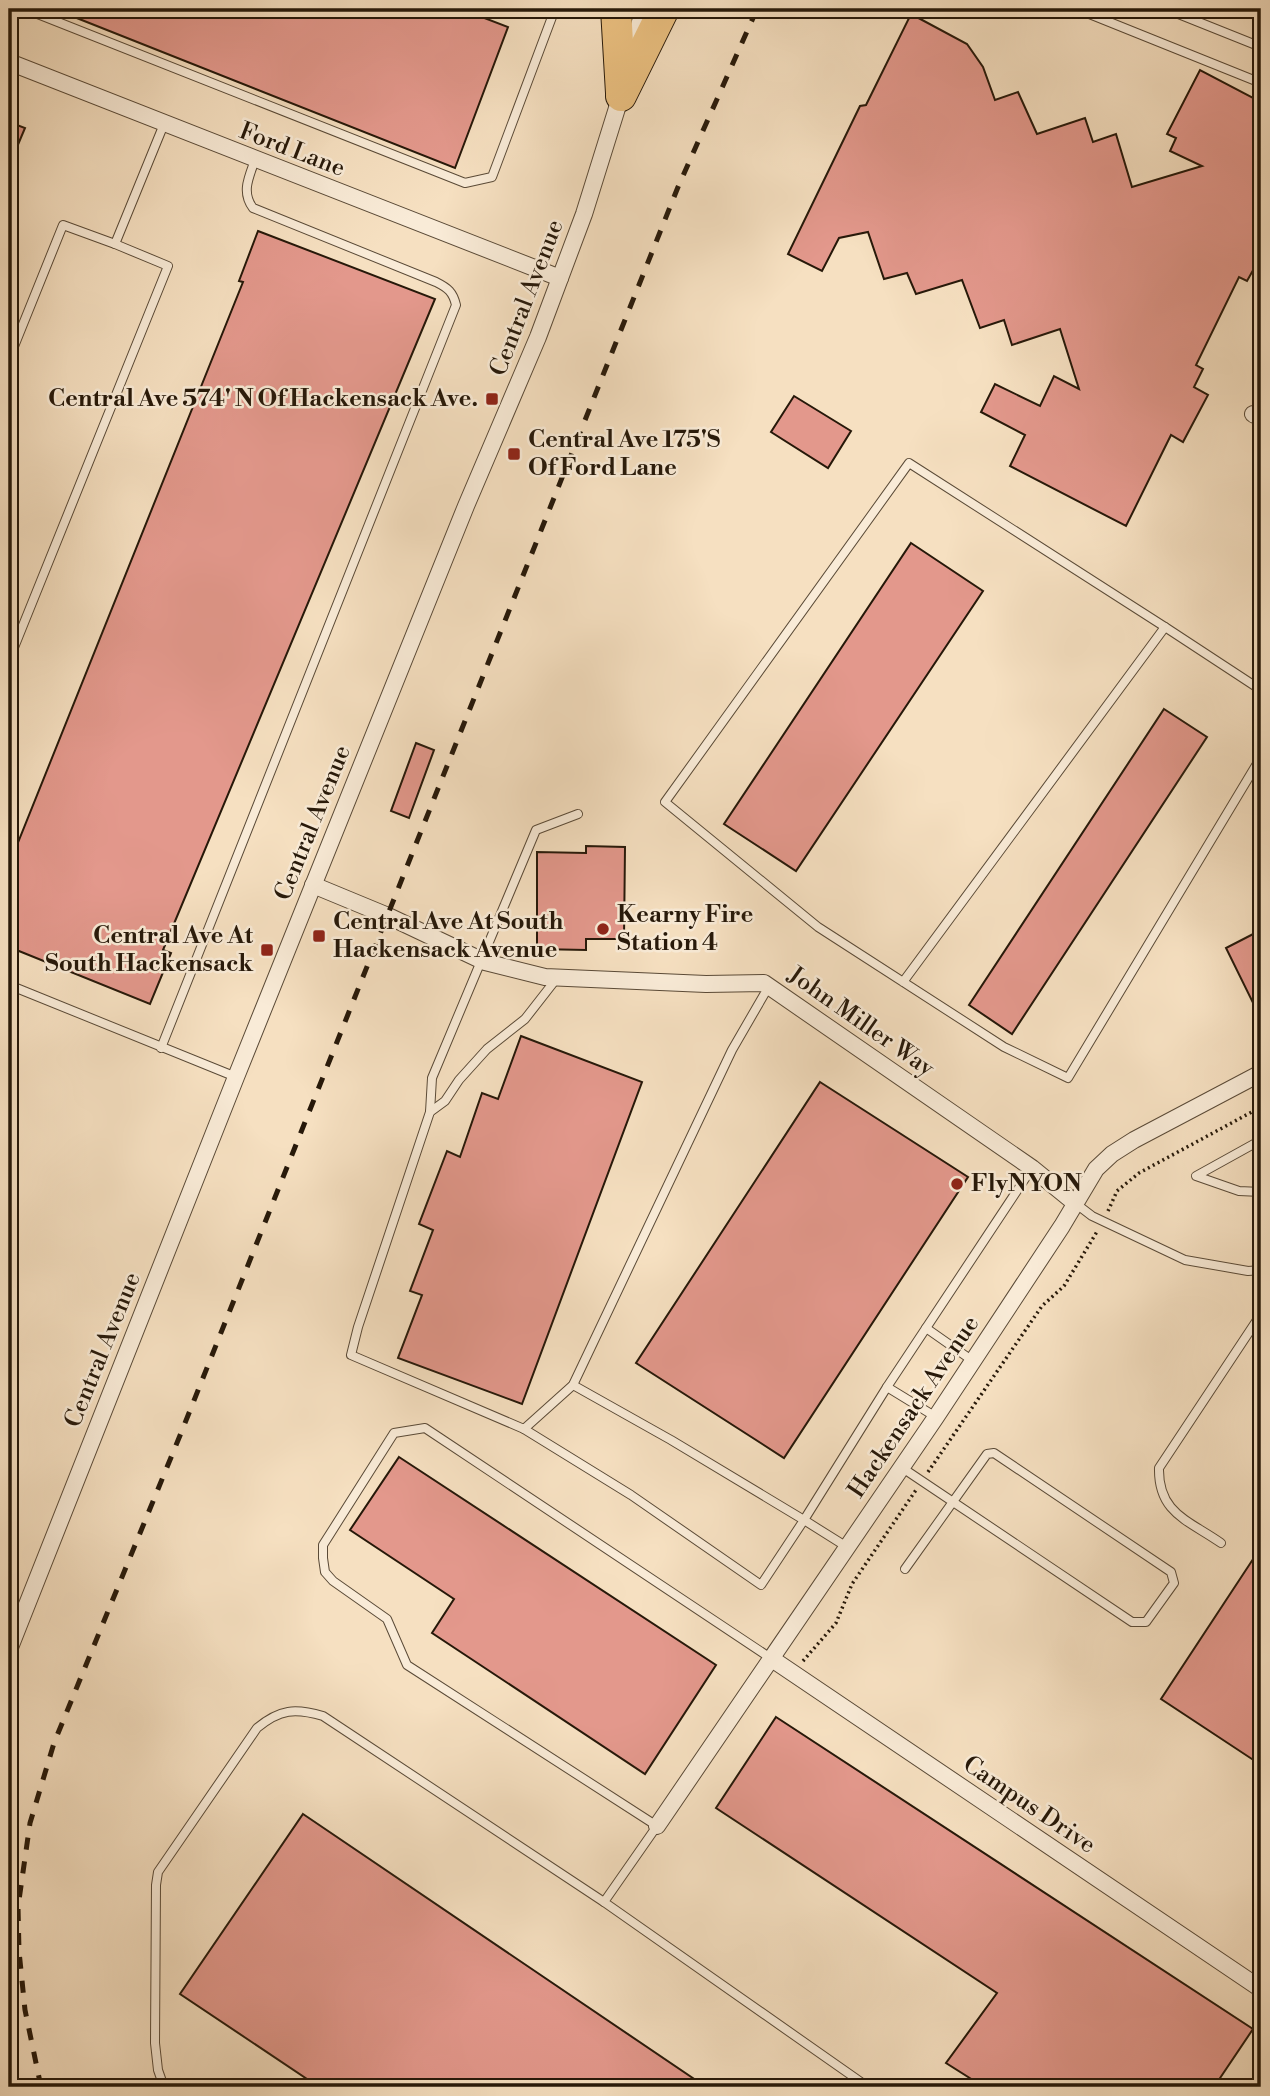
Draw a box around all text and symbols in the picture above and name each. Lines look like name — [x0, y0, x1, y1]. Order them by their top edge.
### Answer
street label: Ford Lane — [235, 116, 349, 184]
street label: Central Avenue — [483, 216, 571, 380]
place label: Central Ave 574' N Of Hackensack Ave. — [48, 384, 478, 414]
marker: Central Ave 574' N Of Hackensack Ave. — [484, 391, 500, 407]
place label: Central Ave 175'S Of Ford Lane — [528, 425, 721, 483]
marker: Central Ave 175'S Of Ford Lane — [506, 446, 522, 462]
street label: Central Avenue — [268, 741, 358, 905]
place label: Kearny Fire Station 4 — [617, 900, 754, 958]
place label: Central Ave At South Hackensack Avenue — [333, 907, 563, 965]
place label: Central Ave At South Hackensack — [45, 921, 254, 979]
marker: Kearny Fire Station 4 — [595, 921, 611, 937]
marker: Central Ave At South Hackensack Avenue — [311, 928, 327, 944]
marker: Central Ave At South Hackensack — [259, 942, 275, 958]
street label: John Miller Way — [781, 960, 940, 1084]
place label: FlyNYON — [971, 1169, 1082, 1199]
marker: FlyNYON — [949, 1176, 965, 1192]
street label: Central Avenue — [58, 1268, 148, 1432]
street label: Hackensack Avenue — [842, 1310, 986, 1504]
street label: Campus Drive — [957, 1750, 1101, 1860]

